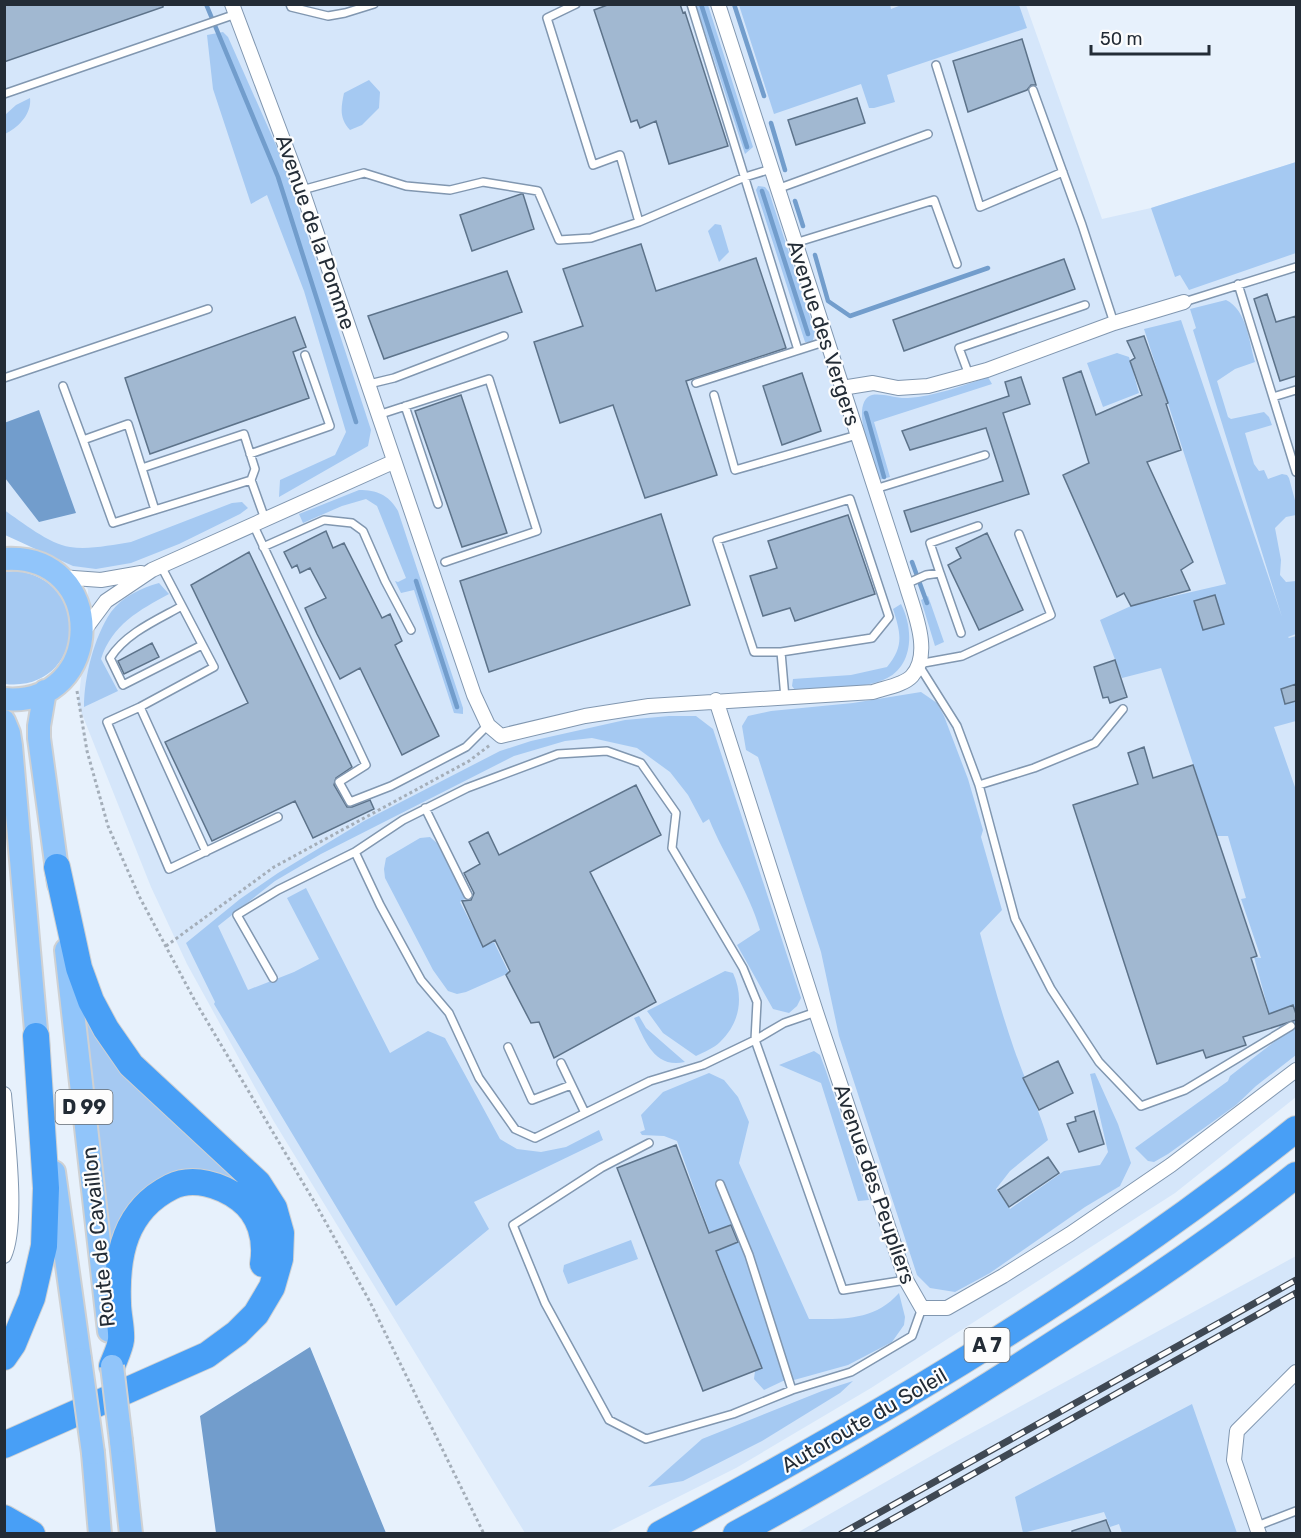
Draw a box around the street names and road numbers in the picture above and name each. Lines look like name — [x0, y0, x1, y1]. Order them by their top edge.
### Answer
street label: Avenue de la Pomme — [271, 131, 361, 333]
street label: Avenue des Vergers — [782, 237, 866, 429]
street label: Avenue des Peupliers — [829, 1081, 921, 1287]
road number: D 99 — [56, 1090, 112, 1124]
street label: Route de Cavaillon — [76, 1146, 120, 1328]
road number: A 7 — [964, 1328, 1010, 1362]
street label: Autoroute du Soleil — [777, 1362, 951, 1478]

